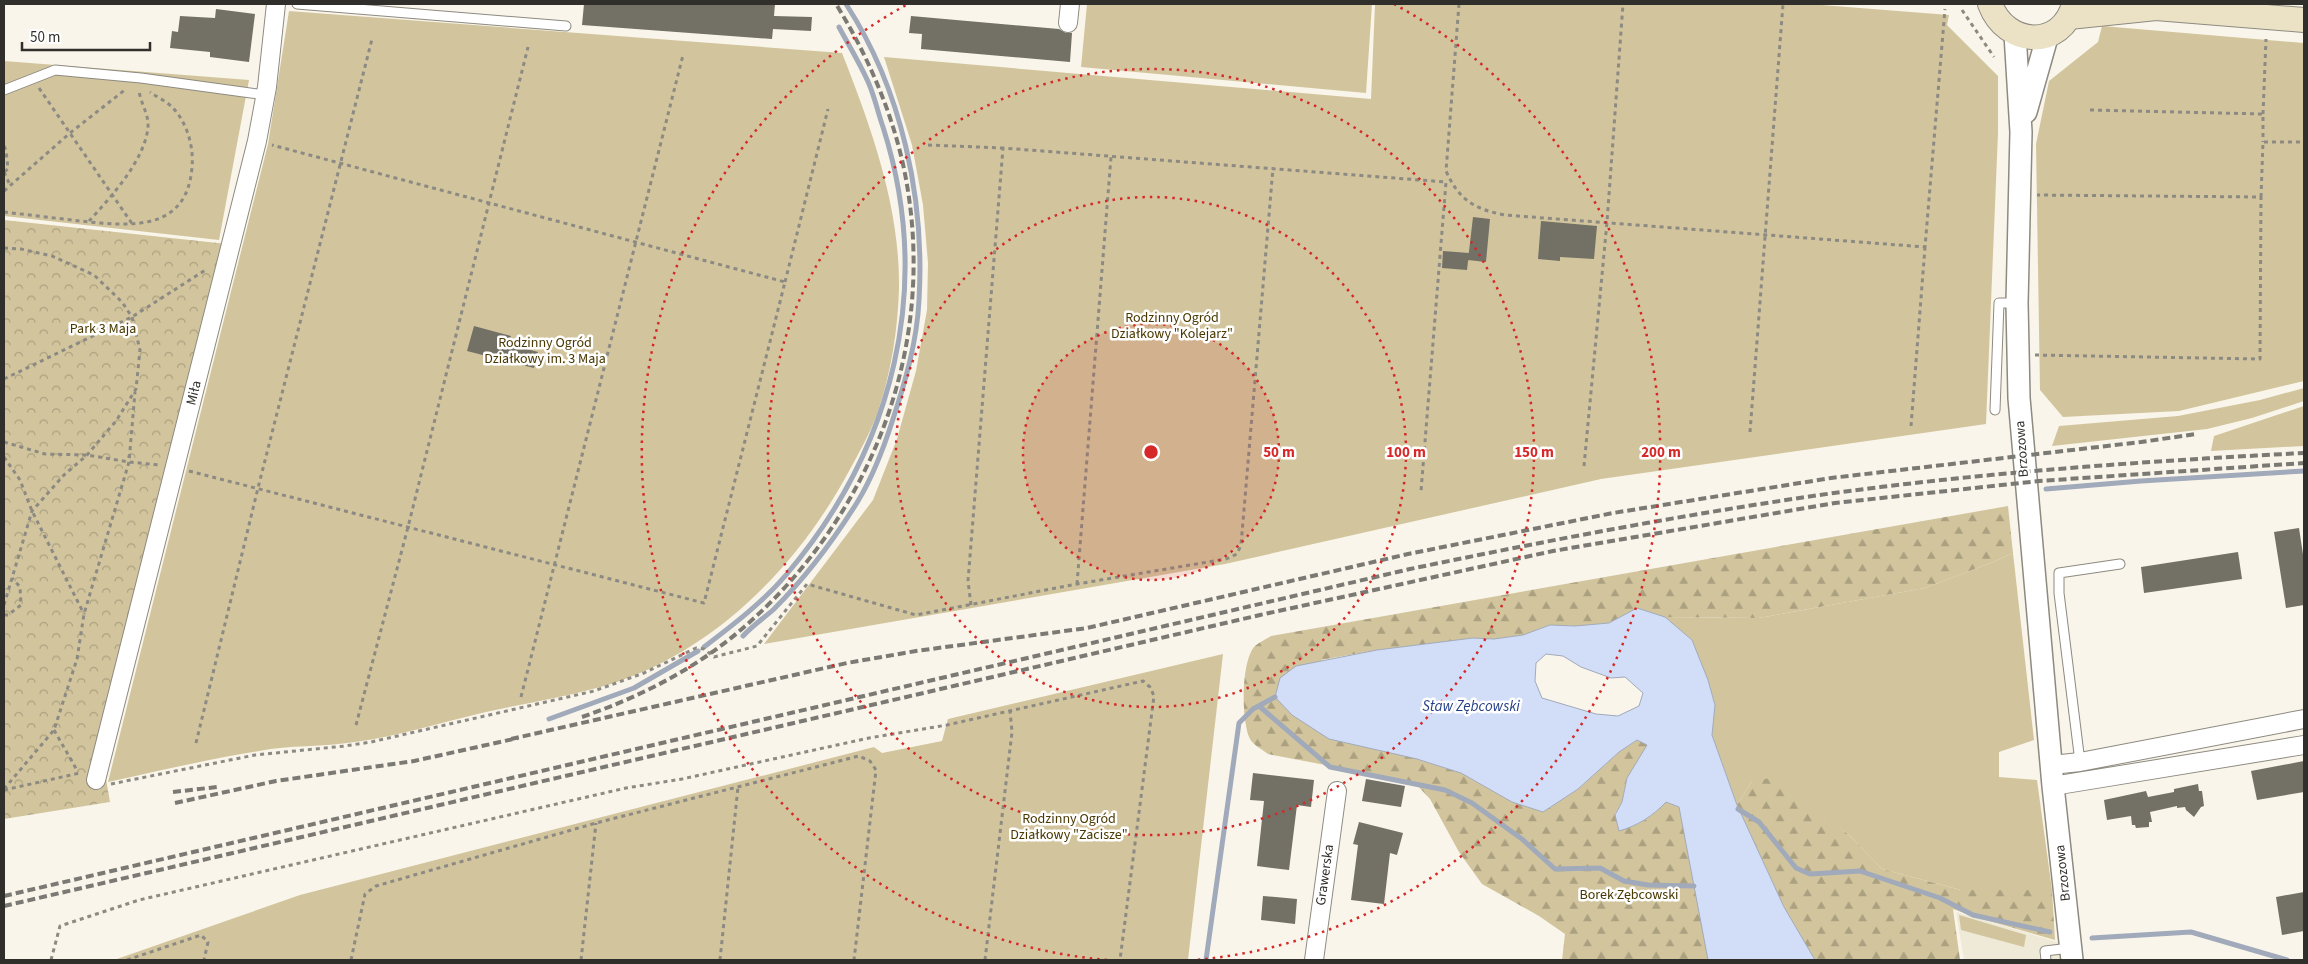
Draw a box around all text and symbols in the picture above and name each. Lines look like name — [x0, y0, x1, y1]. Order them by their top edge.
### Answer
scale bar — [22, 20, 150, 52]
text: 50 m — [30, 27, 60, 48]
park label: Rodzinny Ogród Działkowy "Kolejarz" — [1111, 308, 1233, 344]
park label: Park 3 Maja — [70, 319, 136, 339]
park label: Rodzinny Ogród Działkowy im. 3 Maja — [484, 333, 606, 369]
street label: Miła — [181, 379, 207, 407]
street label: Brzozowa — [2010, 420, 2034, 478]
text: 50 m — [1263, 442, 1295, 463]
text: 100 m — [1386, 442, 1426, 463]
text: 150 m — [1514, 442, 1554, 463]
text: 200 m — [1641, 442, 1681, 463]
centre of rings — [1142, 443, 1160, 461]
water label: Staw Zębcowski — [1422, 696, 1520, 717]
park label: Rodzinny Ogród Działkowy "Zacisze" — [1010, 809, 1128, 845]
street label: Grawerska — [1311, 843, 1339, 907]
street label: Brzozowa — [2050, 844, 2076, 902]
park label: Borek Zębcowski — [1579, 885, 1679, 905]

